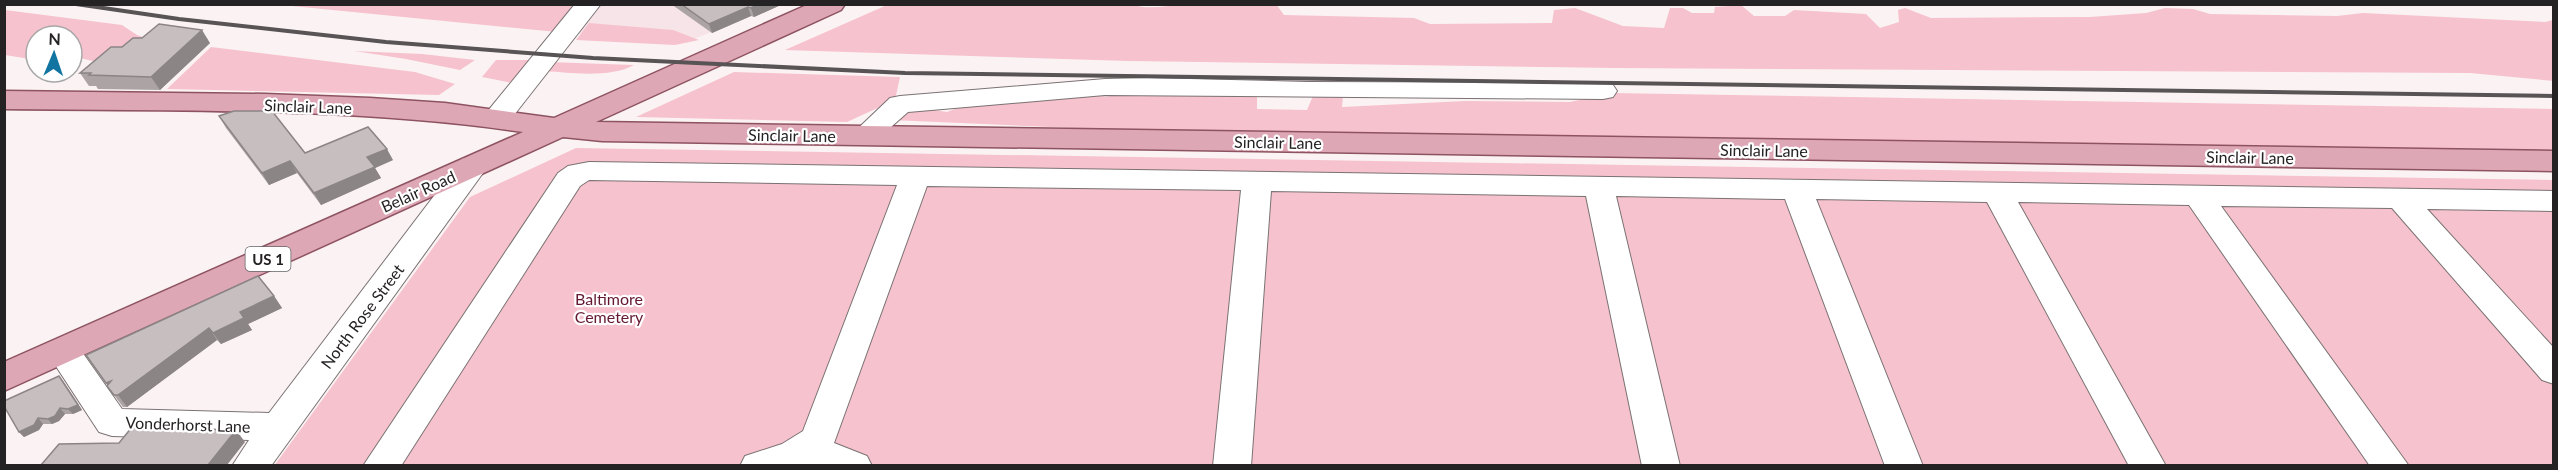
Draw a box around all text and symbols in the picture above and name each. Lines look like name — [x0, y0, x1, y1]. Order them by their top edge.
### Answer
north arrow — [24, 24, 84, 84]
text: N — [48, 29, 61, 48]
street label: Sinclair Lane — [264, 95, 352, 117]
street label: Sinclair Lane — [748, 125, 836, 145]
street label: Sinclair Lane — [1234, 132, 1322, 152]
street label: Sinclair Lane — [1720, 140, 1808, 160]
street label: Sinclair Lane — [2206, 147, 2294, 167]
street label: Belair Road — [378, 166, 458, 216]
road number: US 1 — [246, 247, 290, 271]
street label: North Rose Street — [317, 260, 408, 372]
park label: Baltimore Cemetery — [575, 289, 644, 326]
street label: Vonderhorst Lane — [125, 412, 251, 436]

